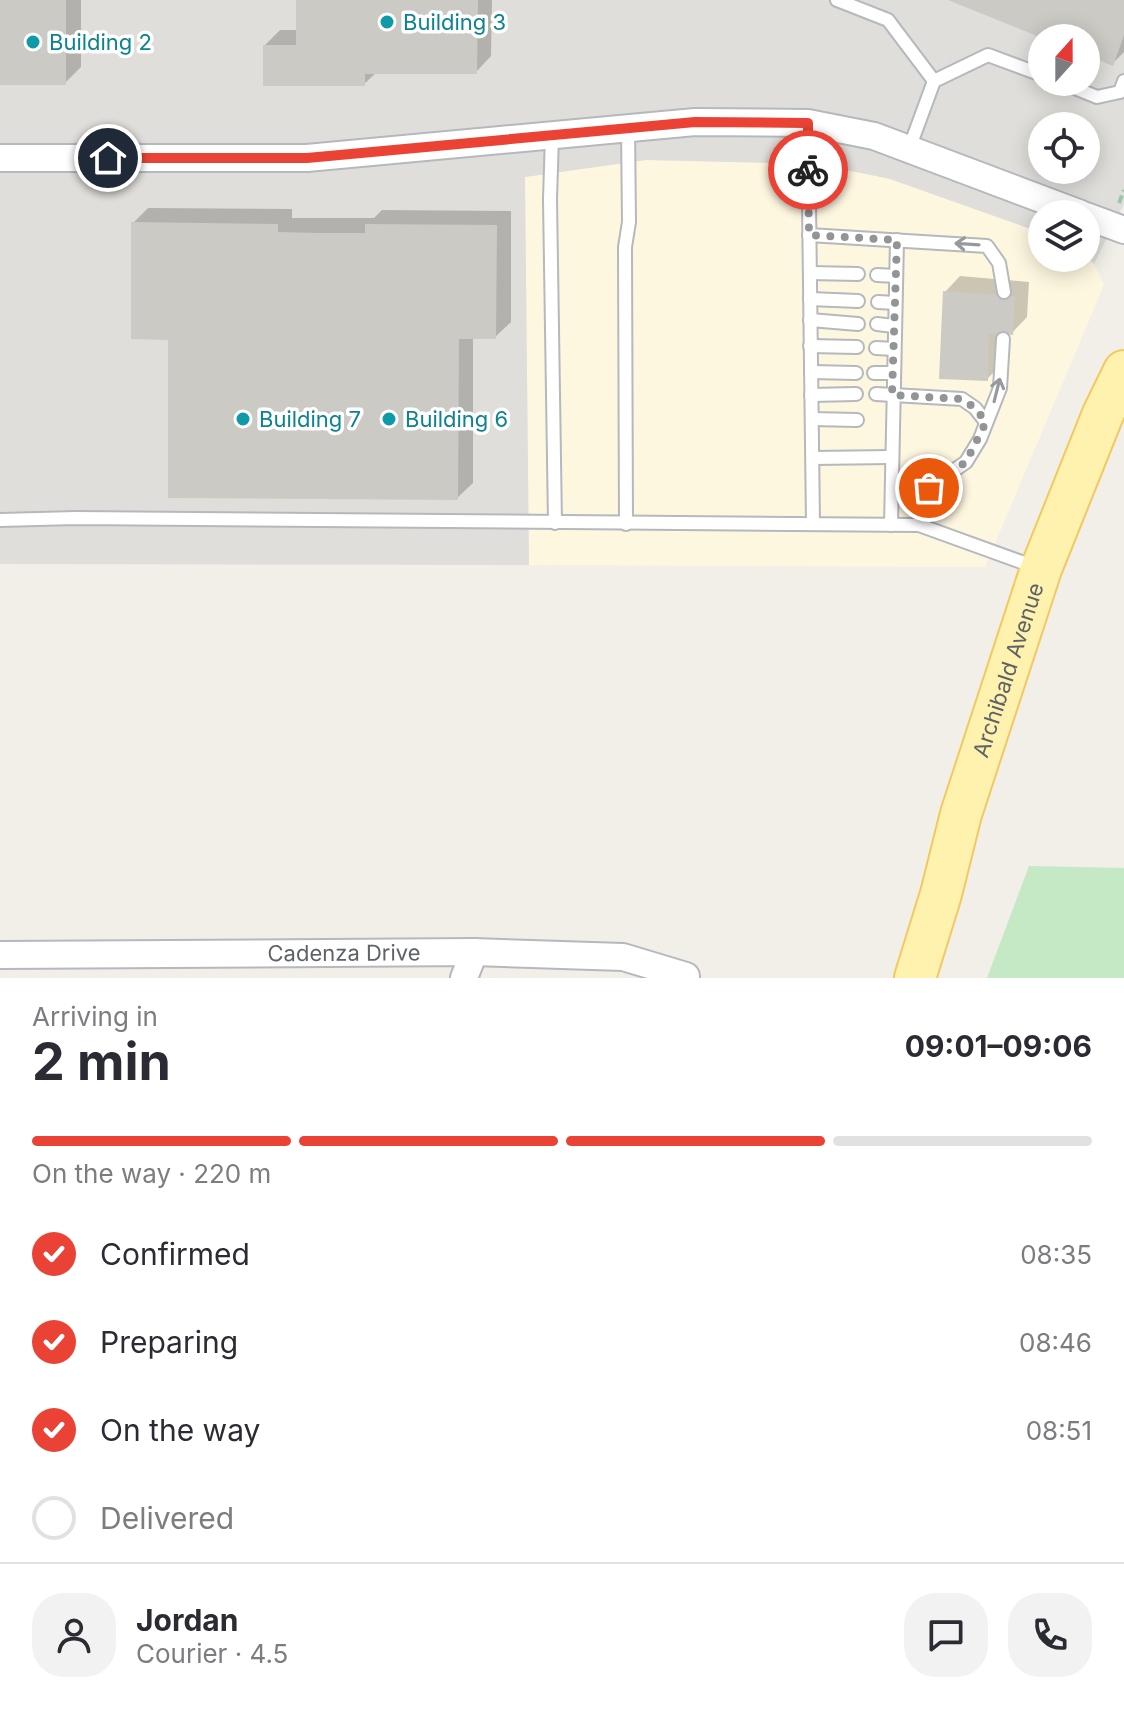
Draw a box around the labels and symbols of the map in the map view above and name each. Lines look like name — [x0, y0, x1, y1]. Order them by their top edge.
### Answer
place label: Building 3 — [403, 9, 506, 35]
marker: Building 3 — [378, 13, 396, 31]
north arrow — [1028, 24, 1100, 96]
place label: Building 2 — [49, 29, 152, 55]
marker: Building 2 — [24, 33, 42, 51]
pin — [74, 124, 142, 192]
courier — [768, 130, 848, 210]
one-way arrow — [954, 236, 981, 251]
one-way arrow — [991, 377, 1006, 403]
place label: Building 7 — [259, 406, 361, 432]
place label: Building 6 — [405, 406, 508, 432]
marker: Building 7 — [234, 410, 252, 428]
marker: Building 6 — [380, 410, 398, 428]
pin — [895, 454, 963, 522]
street label: Archibald Avenue — [967, 579, 1049, 761]
street label: Cadenza Drive — [267, 939, 421, 966]

